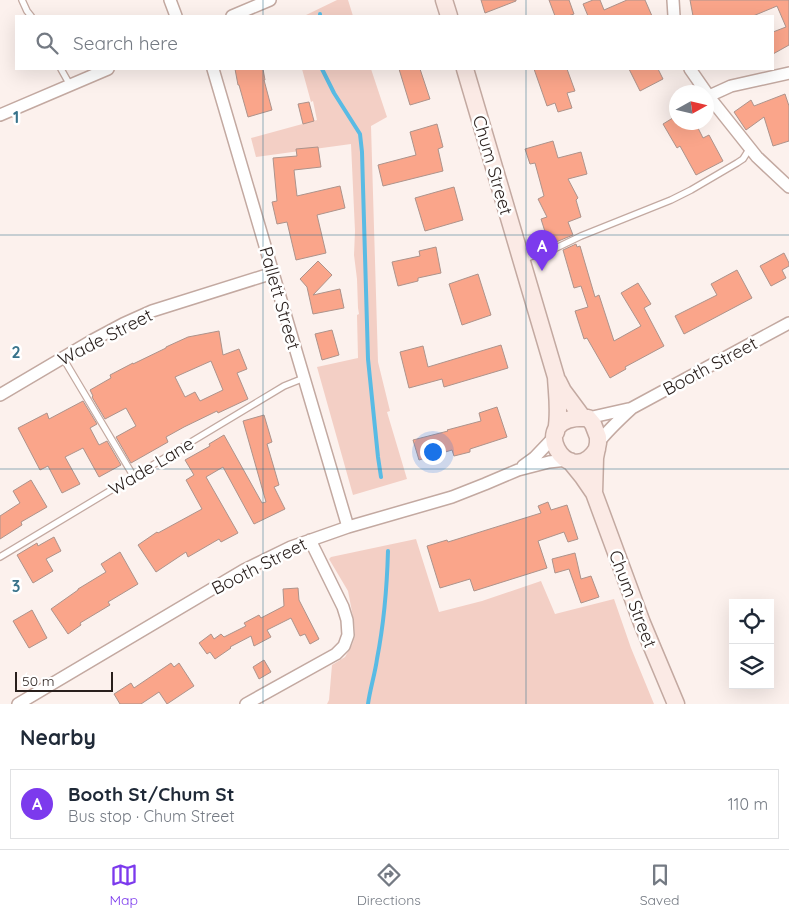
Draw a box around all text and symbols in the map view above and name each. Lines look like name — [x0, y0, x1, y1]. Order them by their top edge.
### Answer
search box — [15, 15, 774, 70]
icon: search — [33, 29, 61, 57]
text: Search here — [73, 31, 178, 55]
north arrow — [669, 85, 714, 130]
text: 1 — [13, 107, 19, 127]
street label: Chum Street — [468, 112, 518, 218]
pin: A — [526, 230, 558, 271]
street label: Pallett Street — [254, 244, 306, 352]
street label: Wade Street — [54, 303, 156, 371]
street label: Booth Street — [659, 331, 761, 401]
text: 2 — [11, 342, 21, 362]
street label: Wade Lane — [104, 432, 198, 500]
your location — [420, 439, 446, 465]
street label: Booth Street — [207, 532, 311, 600]
street label: Chum Street — [604, 547, 662, 651]
text: 3 — [12, 576, 20, 596]
map controls — [729, 599, 774, 689]
button: locate — [729, 599, 774, 644]
button: layers — [729, 644, 774, 689]
scale bar — [15, 669, 112, 692]
text: 50 m — [22, 672, 55, 690]
text: Nearby — [20, 724, 96, 750]
text: Booth St/Chum St — [68, 782, 234, 806]
text: A — [32, 794, 42, 814]
text: 110 m — [728, 794, 768, 814]
text: Bus stop · Chum Street — [68, 806, 235, 826]
tab: Map — [109, 861, 138, 909]
tab: Directions — [357, 861, 421, 909]
tab: Saved — [640, 861, 680, 909]

